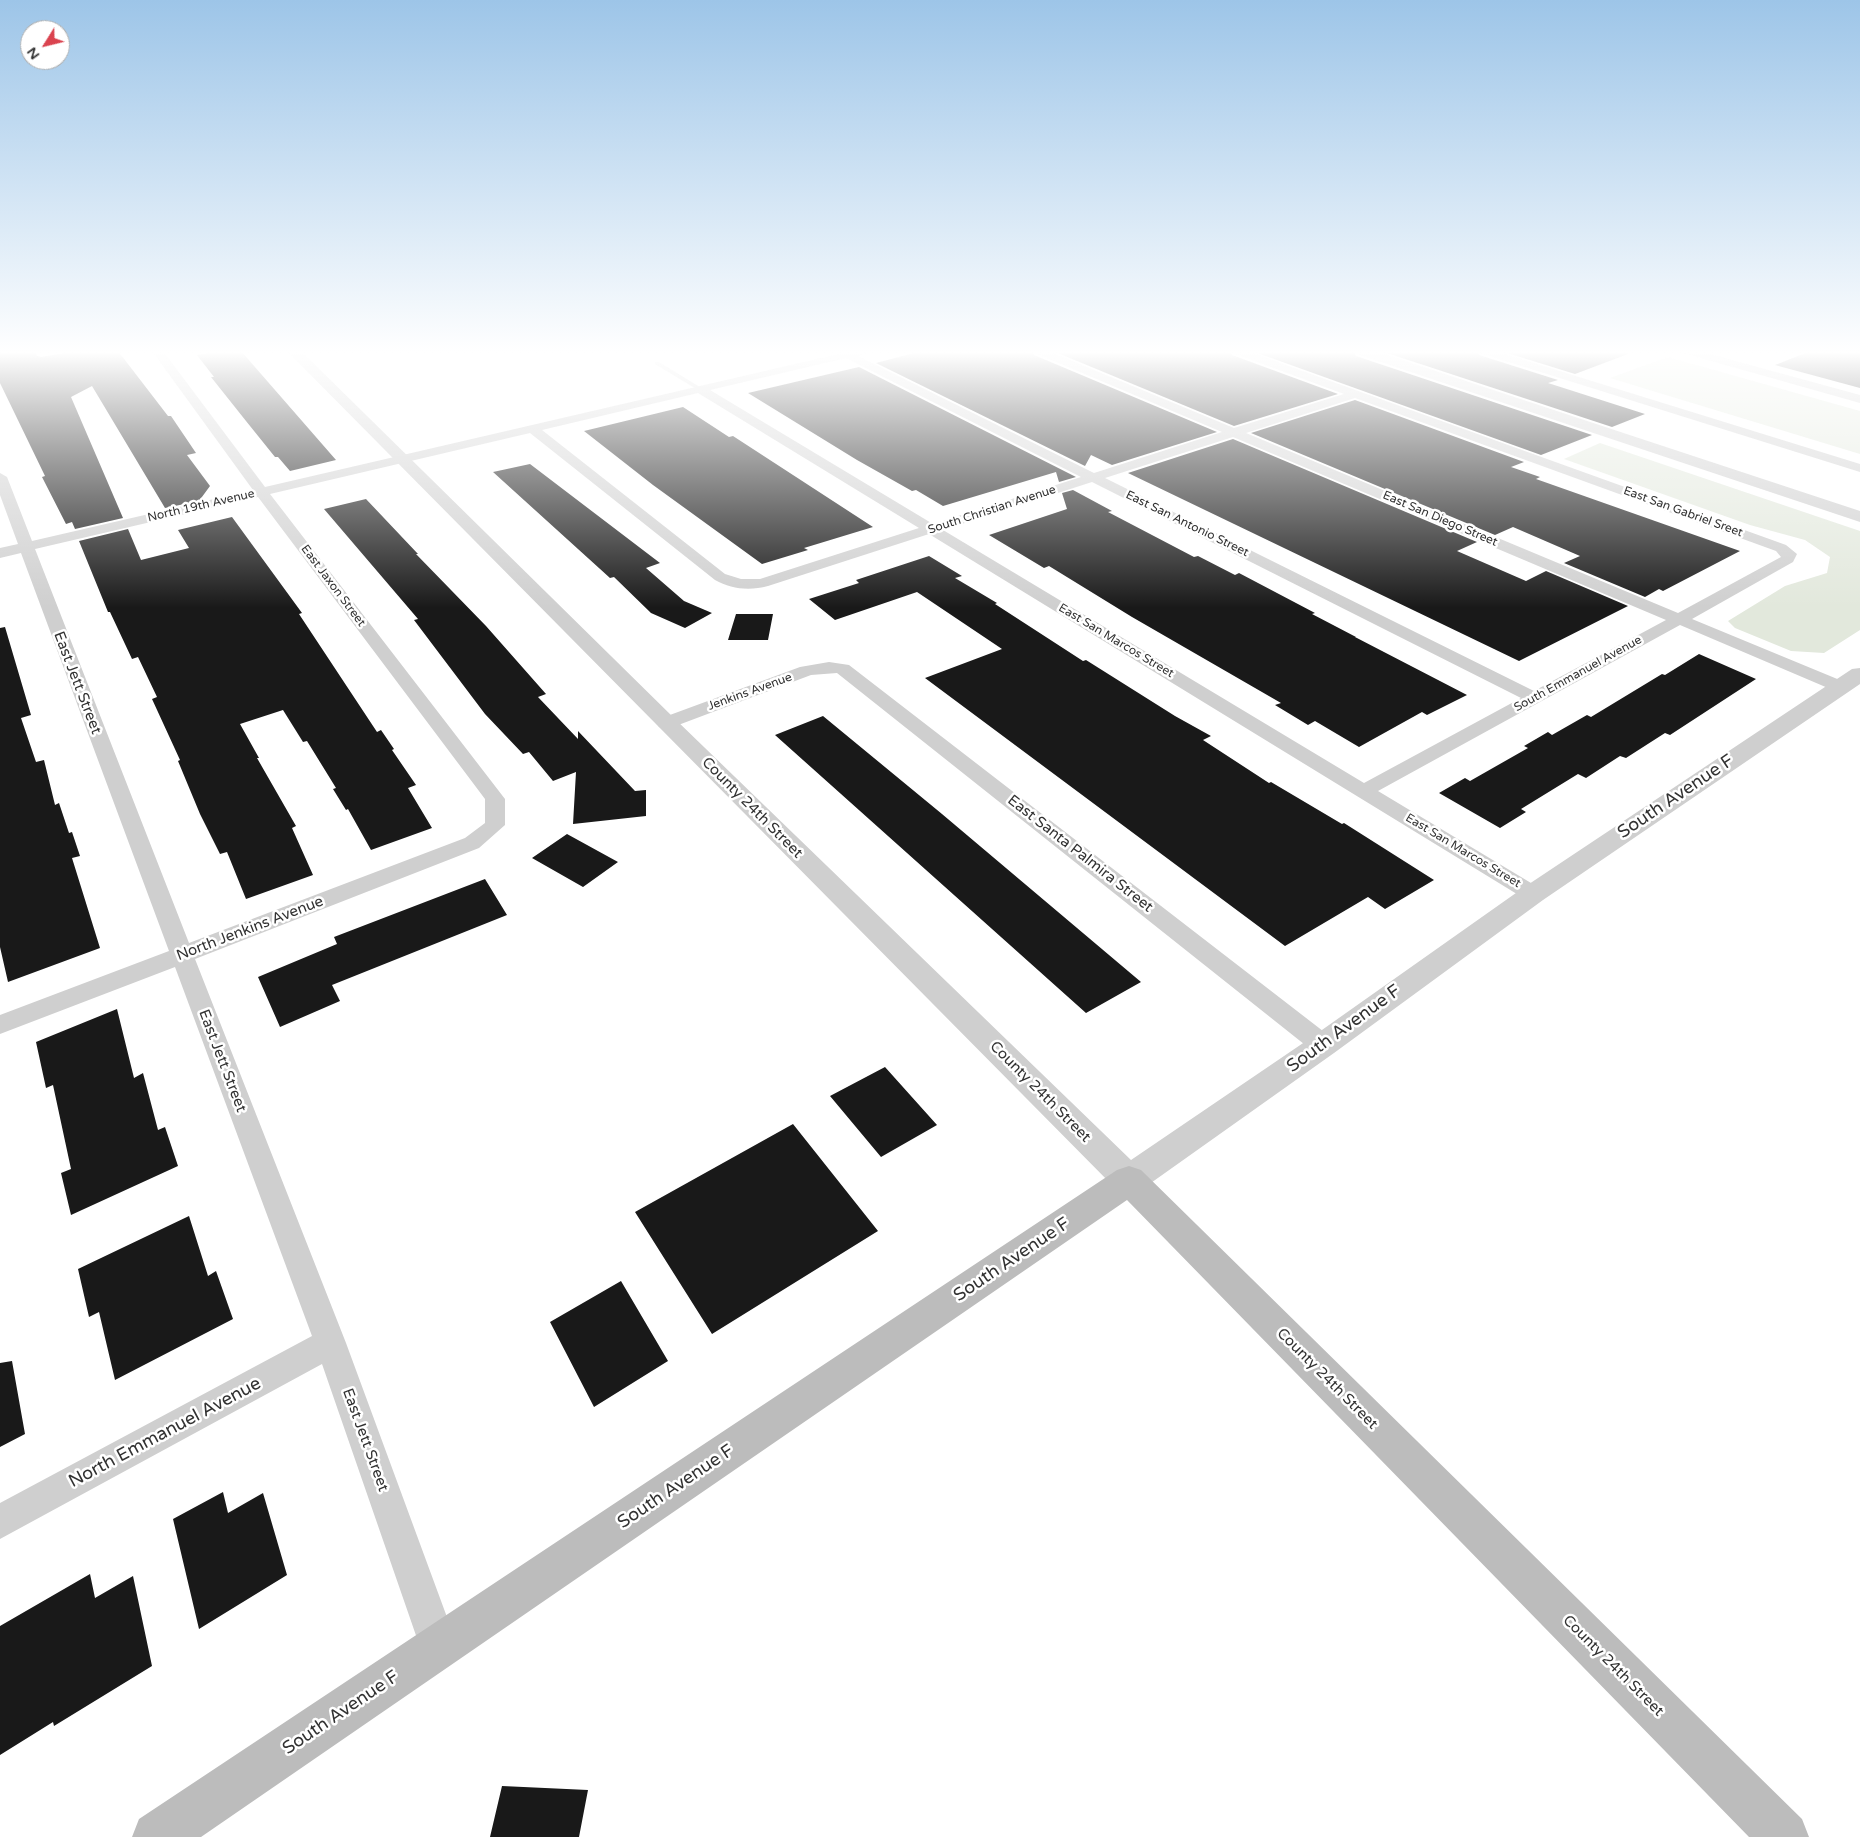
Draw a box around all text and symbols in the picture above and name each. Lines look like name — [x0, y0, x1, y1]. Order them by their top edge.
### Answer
north arrow — [20, 20, 70, 70]
text: N — [23, 44, 43, 63]
street label: South Christian Avenue — [926, 483, 1058, 537]
street label: East San Gabriel Sreet — [1621, 484, 1745, 540]
street label: North 19th Avenue — [146, 487, 256, 525]
street label: East San Antonio Street — [1123, 488, 1251, 560]
street label: East San Diego Street — [1380, 488, 1500, 550]
street label: East Jaxon Street — [298, 542, 368, 630]
street label: East San Marcos Street — [1056, 601, 1176, 681]
street label: East Jett Street — [49, 629, 105, 737]
street label: South Emmanuel Avenue — [1512, 633, 1644, 715]
street label: Jenkins Avenue — [706, 670, 794, 714]
street label: South Avenue F — [1614, 750, 1738, 844]
street label: County 24th Street — [698, 754, 806, 862]
street label: East Santa Palmira Street — [1004, 792, 1156, 916]
street label: East San Marcos Street — [1403, 811, 1523, 891]
street label: North Jenkins Avenue — [174, 893, 326, 965]
street label: South Avenue F — [1283, 980, 1405, 1078]
street label: East Jett Street — [194, 1007, 250, 1115]
street label: County 24th Street — [986, 1038, 1094, 1146]
street label: South Avenue F — [950, 1213, 1074, 1307]
street label: County 24th Street — [1273, 1325, 1381, 1433]
street label: North Emmanuel Avenue — [65, 1373, 265, 1493]
street label: East Jett Street — [338, 1386, 392, 1494]
street label: South Avenue F — [614, 1440, 738, 1534]
street label: County 24th Street — [1559, 1612, 1667, 1720]
street label: South Avenue F — [279, 1666, 403, 1760]

